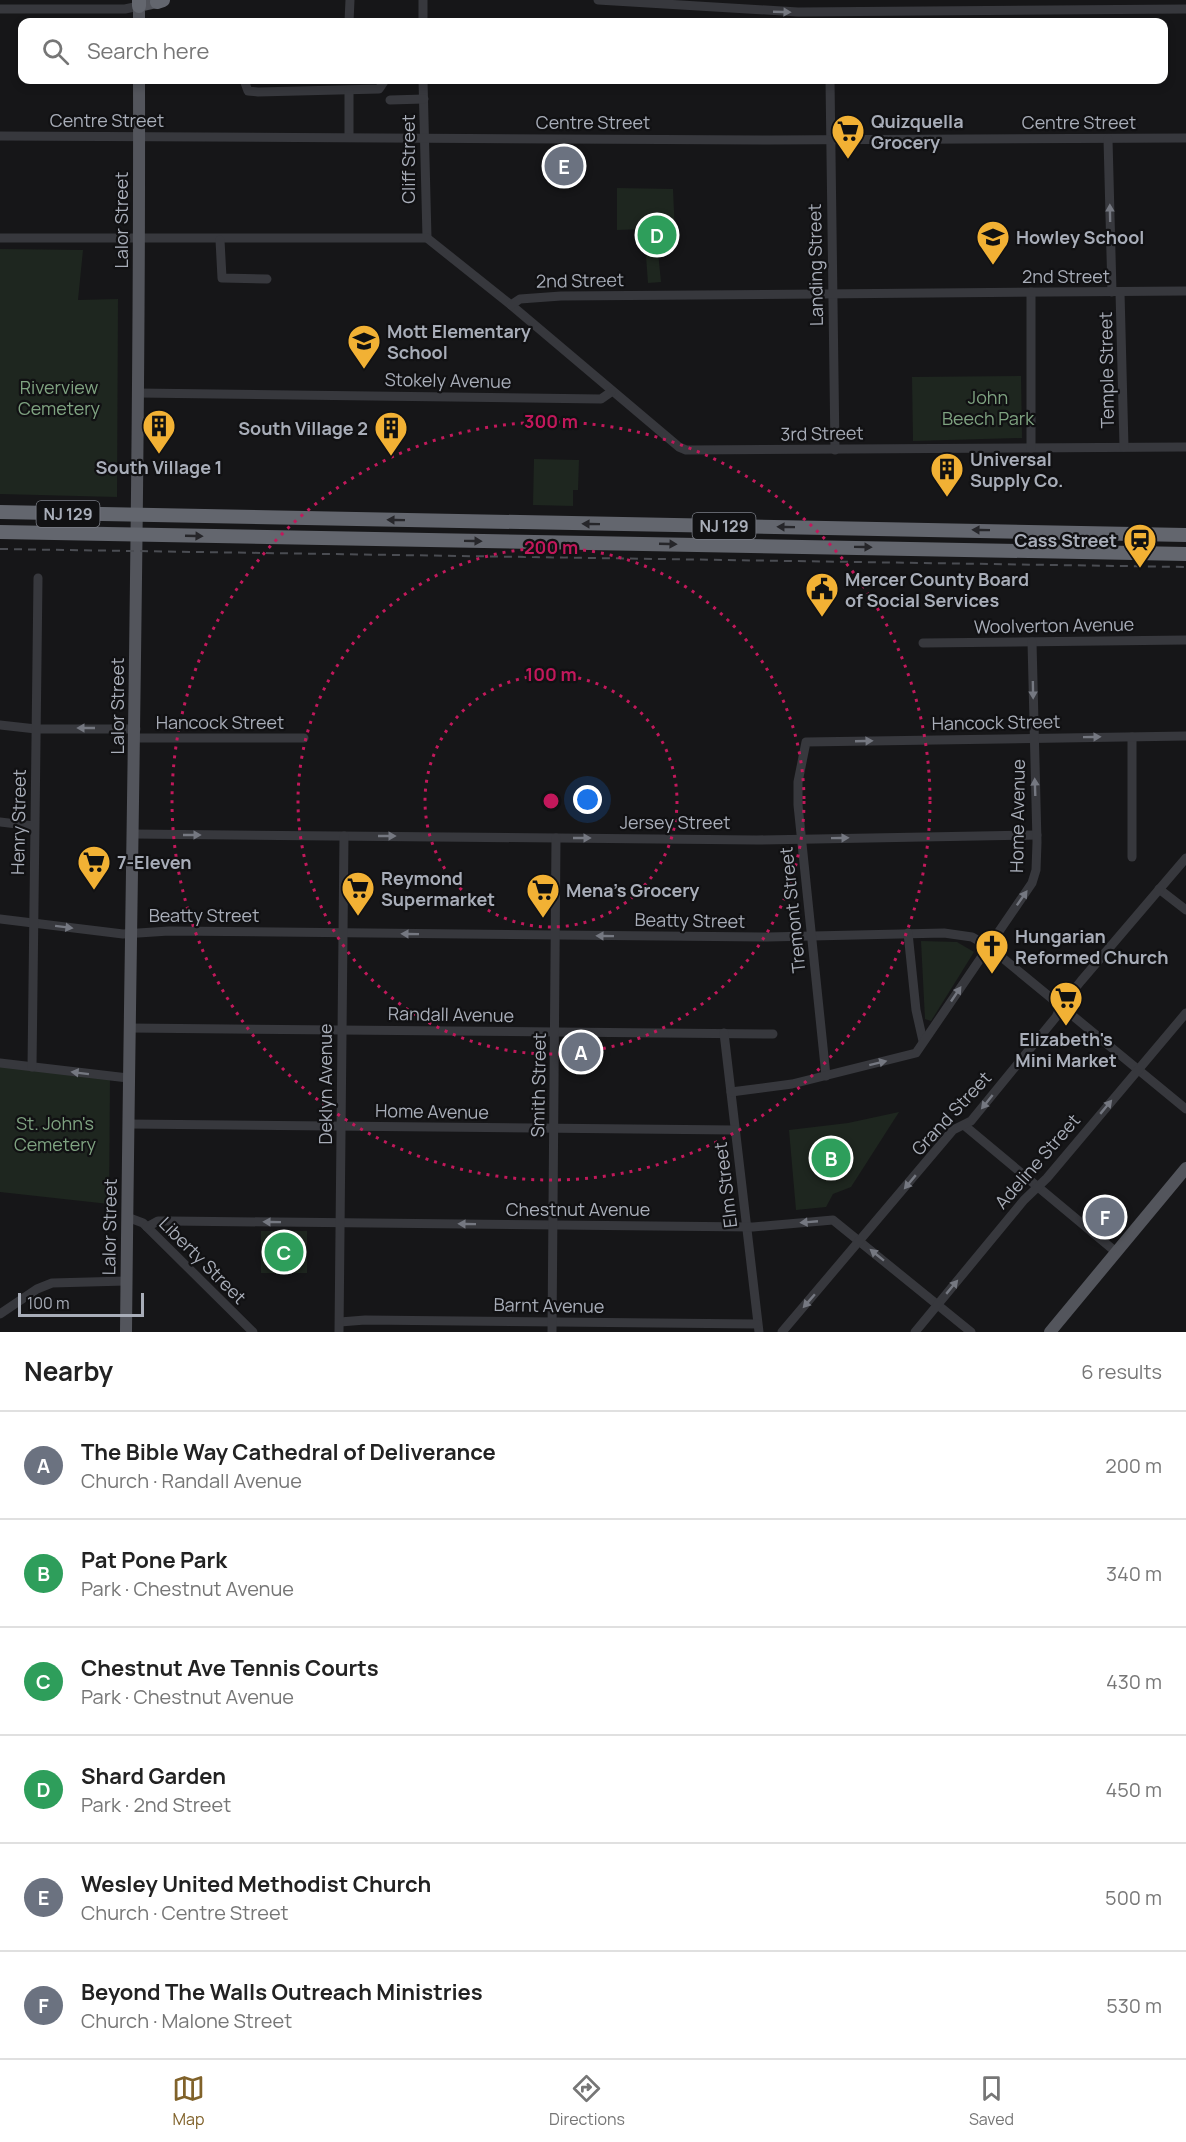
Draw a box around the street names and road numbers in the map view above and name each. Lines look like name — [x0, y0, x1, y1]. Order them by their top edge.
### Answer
street label: Centre Street — [50, 108, 164, 132]
street label: Centre Street — [536, 110, 650, 134]
street label: Centre Street — [1022, 110, 1136, 134]
street label: Cliff Street — [396, 114, 420, 204]
street label: Lalor Street — [109, 172, 133, 269]
street label: Landing Street — [802, 204, 828, 326]
street label: 2nd Street — [1022, 264, 1110, 288]
street label: 2nd Street — [536, 267, 624, 293]
street label: Temple Street — [1093, 311, 1119, 429]
street label: Stokely Avenue — [384, 367, 512, 393]
street label: 3rd Street — [780, 420, 864, 446]
road number: NJ 129 — [36, 501, 100, 527]
road number: NJ 129 — [692, 513, 756, 539]
street label: Woolverton Avenue — [974, 612, 1134, 638]
street label: Lalor Street — [105, 658, 129, 755]
street label: Hancock Street — [931, 709, 1061, 735]
street label: Hancock Street — [156, 710, 284, 734]
street label: Home Avenue — [1004, 759, 1030, 873]
street label: Henry Street — [5, 769, 31, 875]
street label: Jersey Street — [620, 810, 730, 834]
street label: Tremont Street — [773, 846, 811, 974]
street label: Beatty Street — [149, 903, 259, 927]
street label: Beatty Street — [634, 907, 746, 933]
street label: Randall Avenue — [388, 1001, 514, 1027]
street label: Deklyn Avenue — [313, 1023, 337, 1145]
street label: Smith Street — [525, 1032, 551, 1138]
street label: Grand Street — [906, 1066, 996, 1160]
street label: Home Avenue — [375, 1098, 489, 1124]
street label: Adeline Street — [989, 1108, 1085, 1214]
street label: Elm Street — [708, 1141, 742, 1229]
street label: Lalor Street — [96, 1178, 122, 1276]
street label: Chestnut Avenue — [506, 1197, 650, 1221]
street label: Liberty Street — [154, 1211, 252, 1309]
street label: Barnt Avenue — [493, 1292, 605, 1318]

